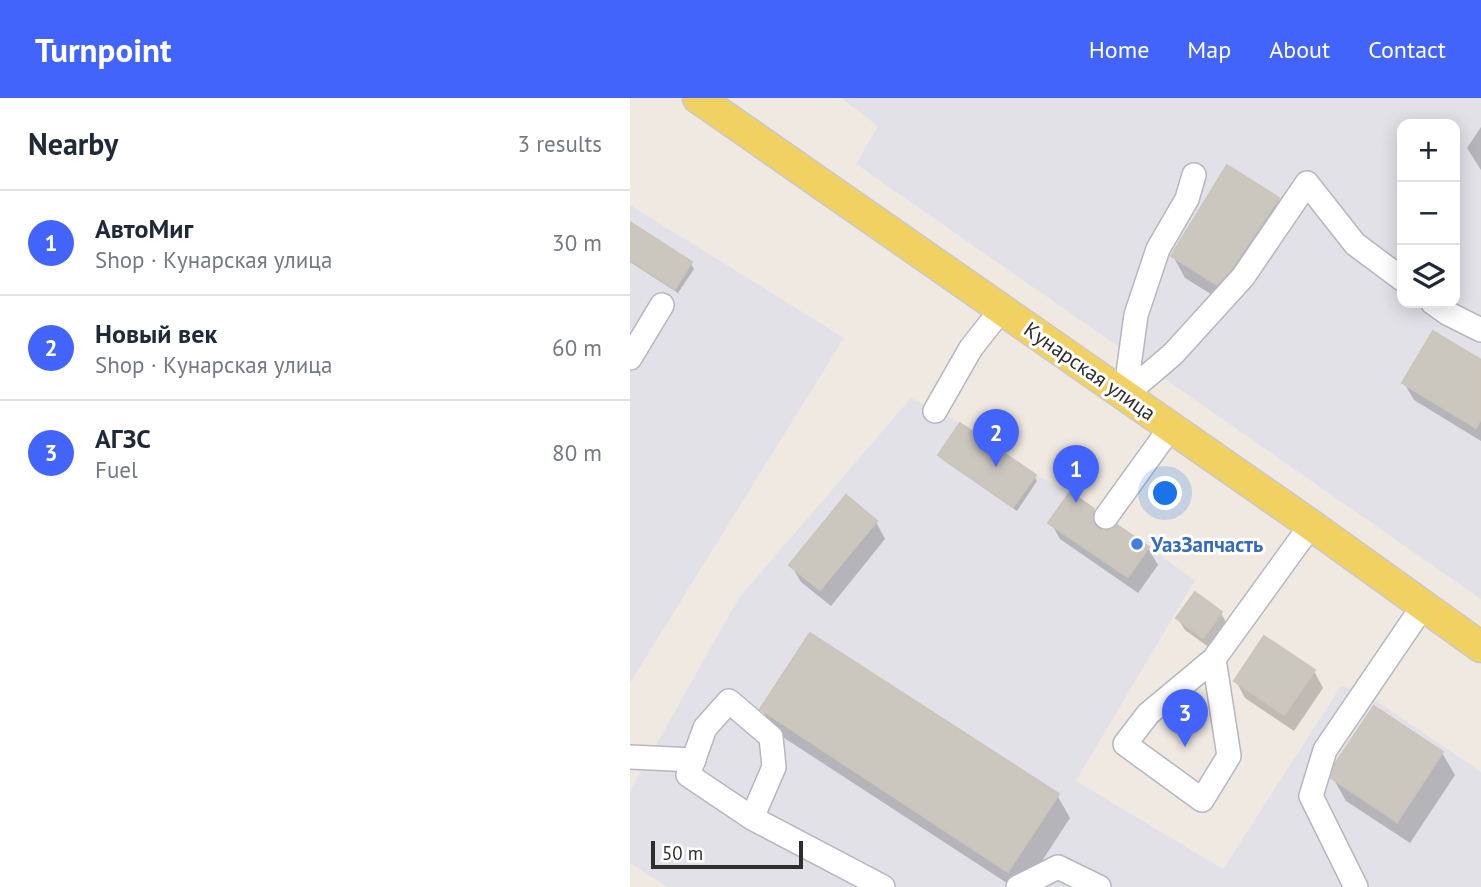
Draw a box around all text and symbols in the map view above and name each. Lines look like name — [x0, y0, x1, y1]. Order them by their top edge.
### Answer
text: Turnpoint — [35, 28, 172, 71]
text: Home — [1089, 34, 1149, 65]
text: Map — [1187, 34, 1231, 65]
text: About — [1269, 34, 1330, 65]
text: Contact — [1368, 34, 1446, 65]
map controls — [1397, 119, 1460, 308]
button: + — [1397, 119, 1460, 182]
text: Nearby — [28, 124, 118, 163]
text: 3 results — [518, 129, 602, 158]
button: − — [1397, 182, 1460, 245]
text: АвтоМиг — [95, 212, 193, 245]
text: 1 — [44, 228, 58, 257]
text: 30 m — [552, 228, 602, 257]
text: Shop · Кунарская улица — [95, 245, 332, 274]
button: layers — [1397, 245, 1460, 308]
street label: Кунарская улица — [1019, 316, 1161, 426]
text: Новый век — [95, 317, 217, 350]
text: 2 — [44, 333, 58, 362]
text: 60 m — [552, 333, 602, 362]
text: Shop · Кунарская улица — [95, 350, 332, 379]
pin: 2 — [973, 409, 1019, 467]
text: АГЗС — [95, 422, 151, 455]
text: 3 — [44, 438, 58, 467]
text: 80 m — [552, 438, 602, 467]
pin: 1 — [1053, 445, 1099, 503]
text: Fuel — [95, 455, 138, 484]
your location — [1148, 476, 1182, 510]
place label: УазЗапчасть — [1150, 531, 1263, 558]
marker: УазЗапчасть — [1129, 536, 1145, 552]
pin: 3 — [1162, 689, 1208, 747]
scale bar — [651, 838, 803, 870]
text: 50 m — [662, 841, 703, 865]

